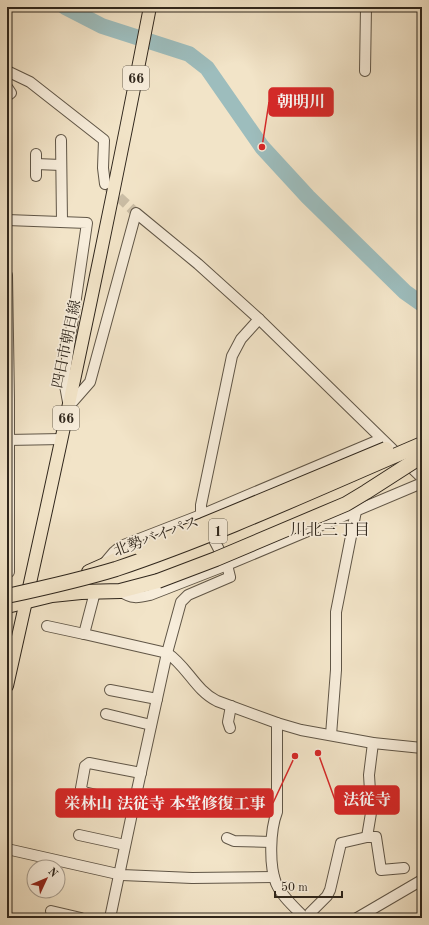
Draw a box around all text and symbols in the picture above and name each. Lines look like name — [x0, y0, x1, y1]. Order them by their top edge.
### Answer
road number: 66 — [123, 66, 149, 90]
callout: 朝明川 — [269, 88, 333, 116]
text: 朝明川 — [277, 93, 325, 111]
street label: 四日市朝日線 — [49, 298, 84, 390]
road number: 66 — [53, 406, 79, 430]
street label: 北勢バイパス — [111, 513, 201, 560]
road number: 1 — [209, 519, 227, 543]
district label: 川北三丁目 — [290, 522, 370, 539]
callout: 法従寺 — [335, 786, 399, 814]
callout: 栄林山 法従寺 本堂修復工事 — [56, 789, 273, 817]
text: 法従寺 — [343, 791, 391, 809]
text: 栄林山 法従寺 本堂修復工事 — [65, 795, 265, 813]
north arrow — [26, 859, 66, 899]
text: N — [45, 866, 59, 880]
scale bar — [275, 873, 342, 899]
text: 50 m — [281, 881, 308, 894]

